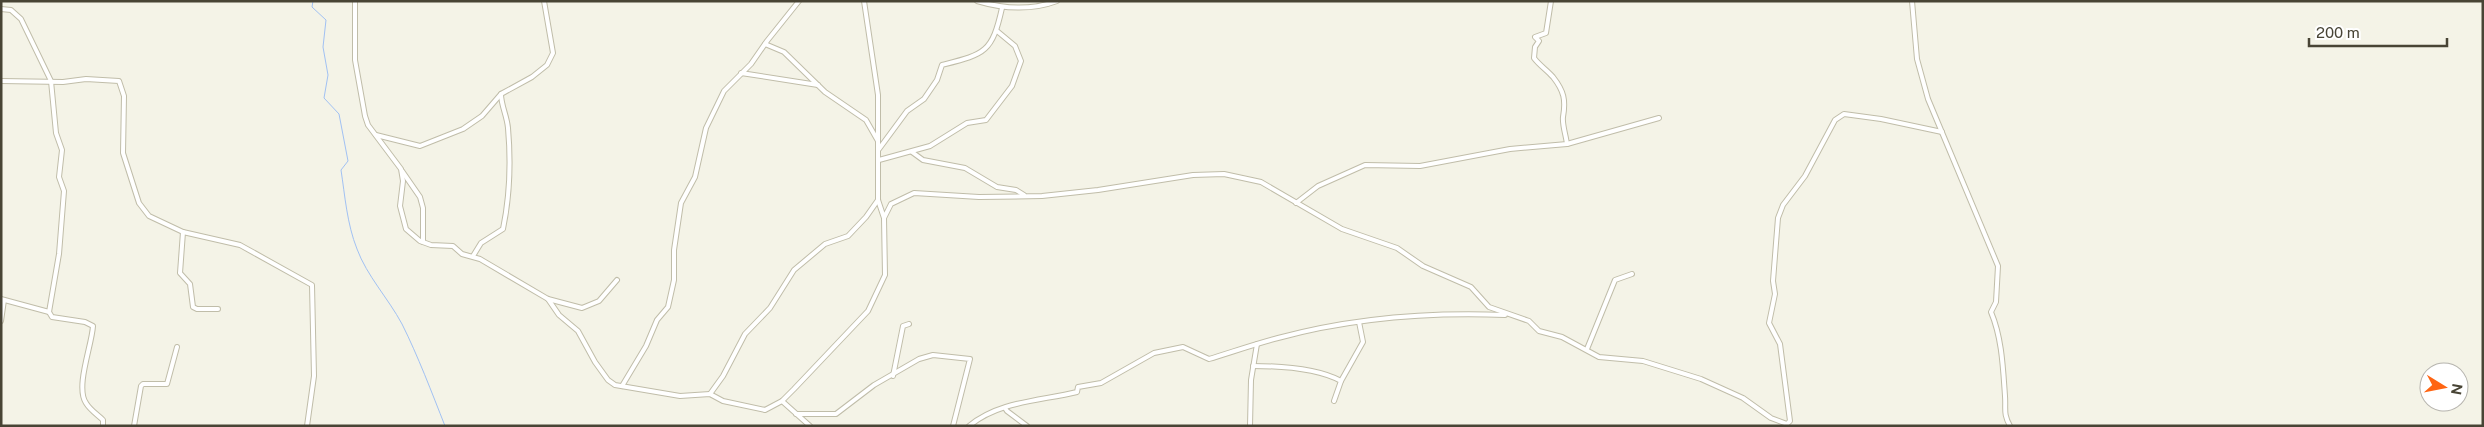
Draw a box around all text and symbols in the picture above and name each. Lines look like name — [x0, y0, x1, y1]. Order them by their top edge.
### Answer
scale bar — [2309, 15, 2446, 47]
text: 200 m — [2316, 24, 2360, 41]
north arrow — [2419, 362, 2469, 412]
text: N — [2448, 382, 2466, 396]

